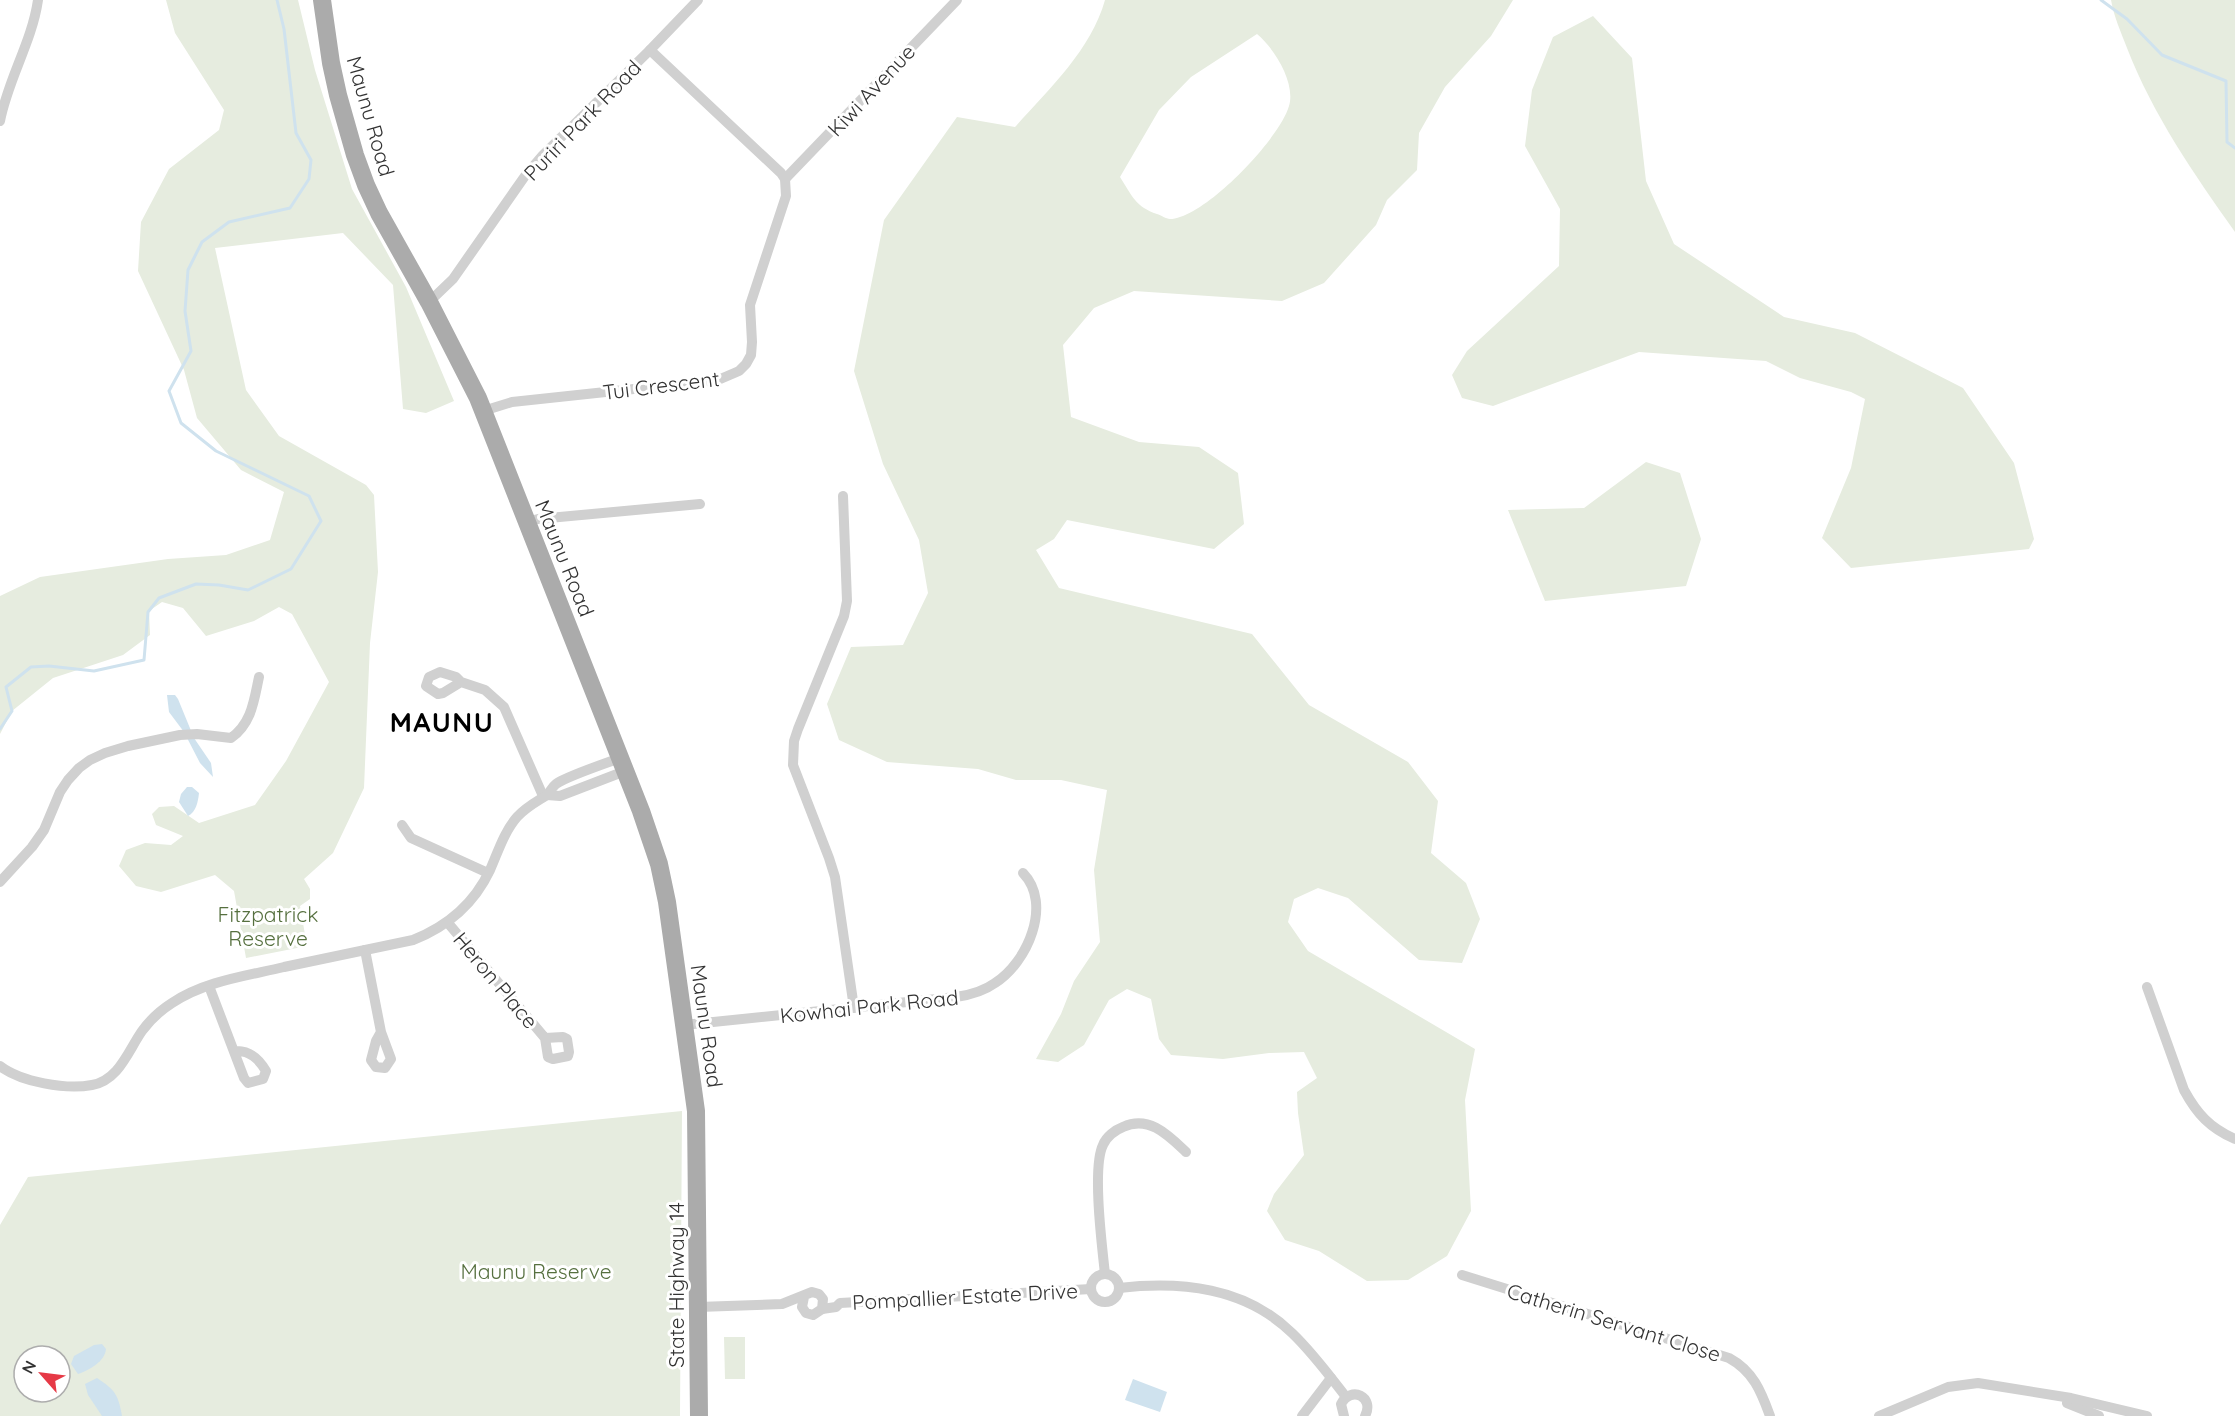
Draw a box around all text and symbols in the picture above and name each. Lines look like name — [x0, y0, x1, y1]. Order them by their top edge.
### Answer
street label: Kiwi Avenue — [822, 39, 920, 141]
street label: Maunu Road — [341, 53, 401, 179]
street label: Puriri Park Road — [518, 54, 646, 186]
street label: Tui Crescent — [601, 365, 721, 405]
street label: Maunu Road — [530, 496, 600, 620]
district label: MAUNU — [390, 705, 494, 739]
park label: Fitzpatrick Reserve — [218, 901, 318, 951]
street label: Heron Place — [448, 926, 544, 1034]
street label: Maunu Road — [686, 963, 728, 1089]
street label: Kowhai Park Road — [778, 984, 960, 1028]
street label: State Highway 14 — [663, 1202, 689, 1368]
park label: Maunu Reserve — [460, 1258, 612, 1284]
street label: Pompallier Estate Drive — [851, 1277, 1079, 1315]
street label: Catherin Servant Close — [1504, 1277, 1724, 1367]
north arrow — [12, 1344, 72, 1404]
text: N — [17, 1357, 40, 1377]

